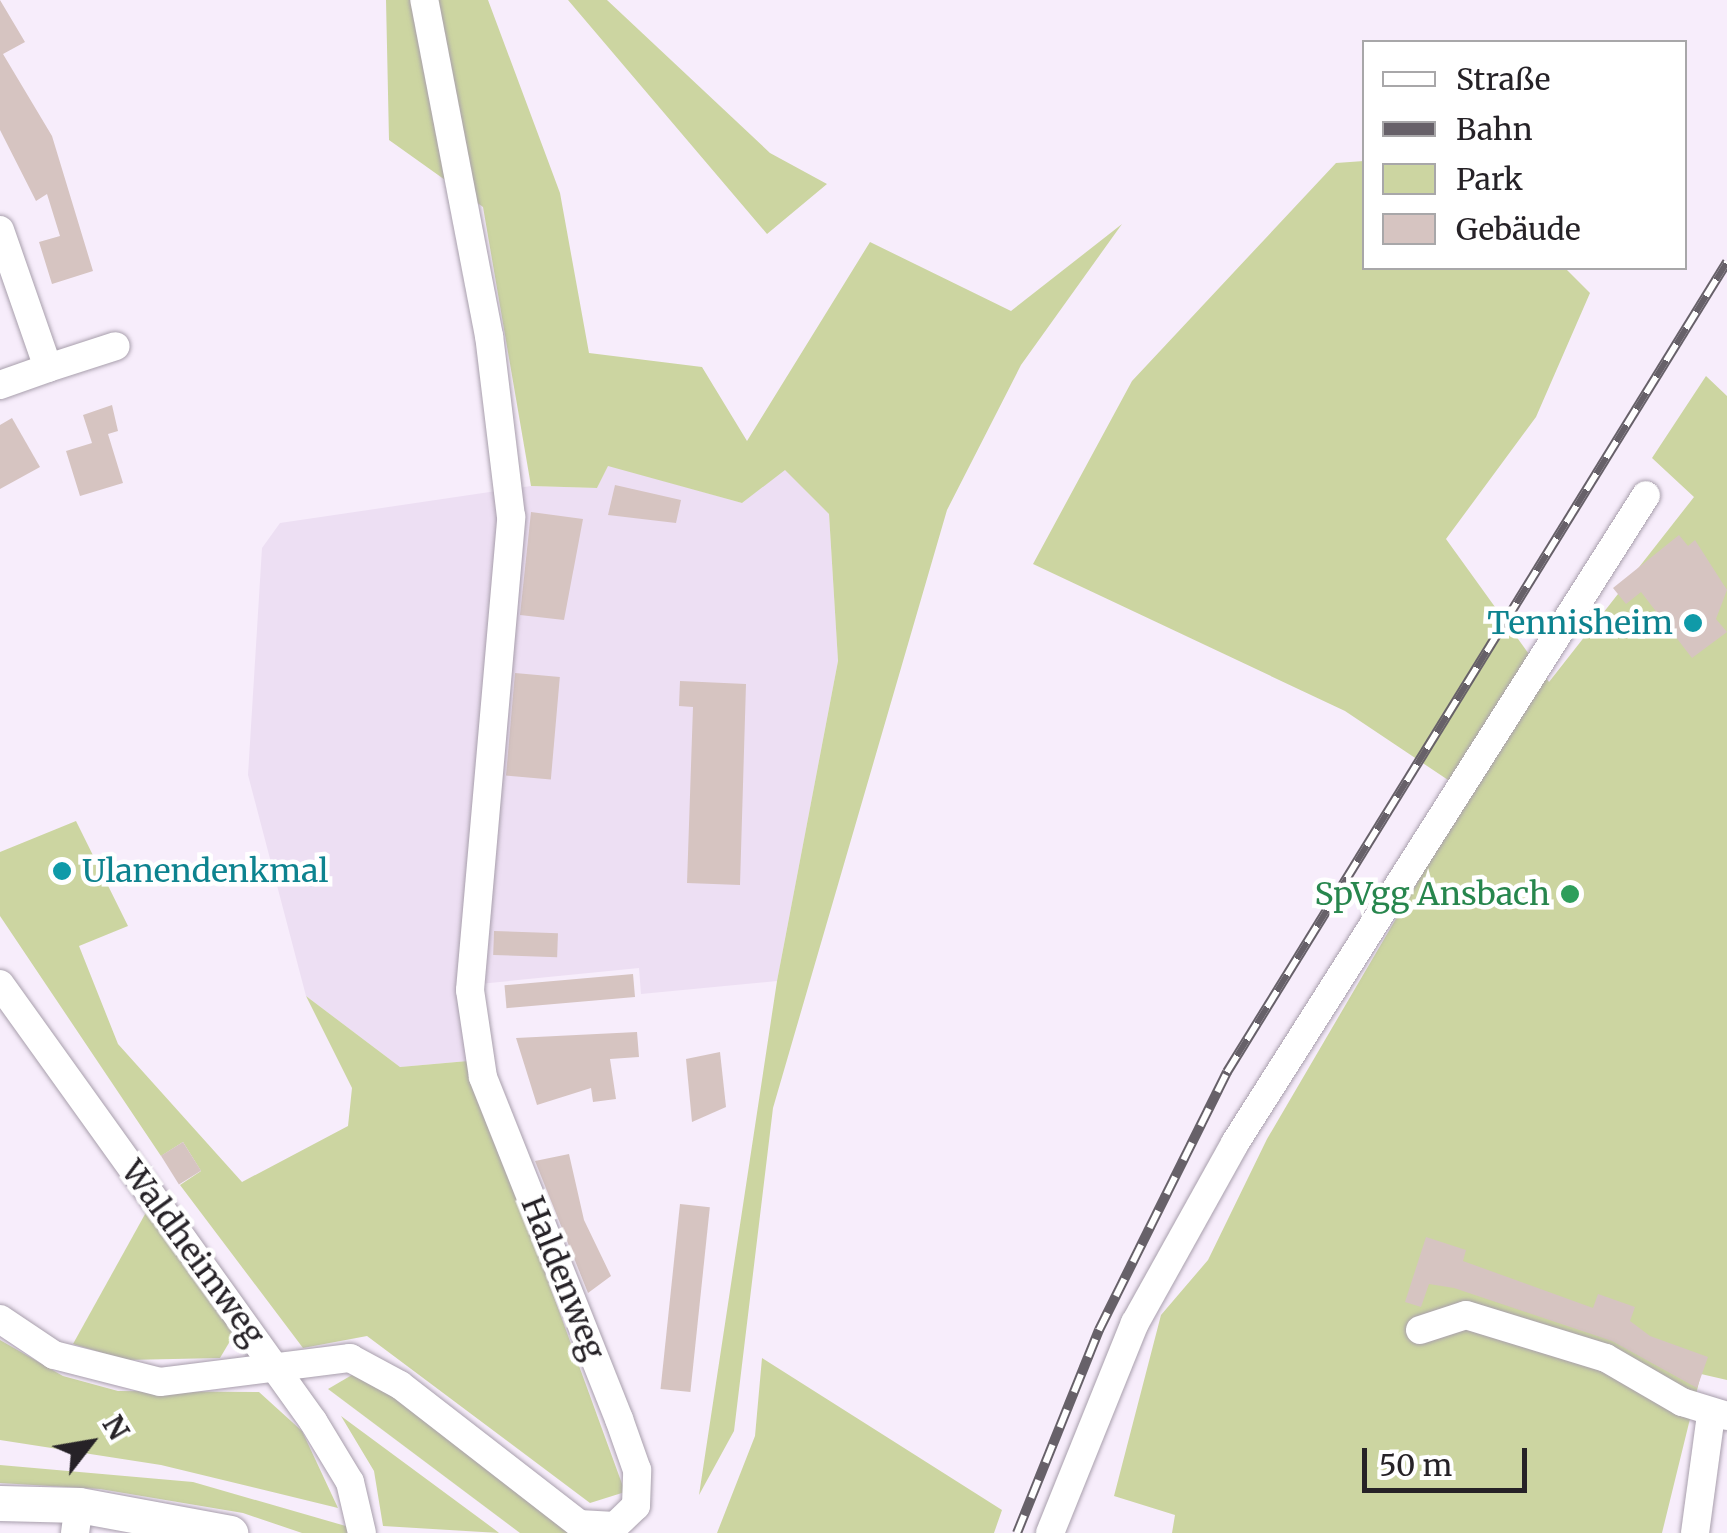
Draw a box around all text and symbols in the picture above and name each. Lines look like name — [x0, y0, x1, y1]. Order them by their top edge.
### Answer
legend — [1362, 40, 1687, 270]
text: Straße — [1456, 60, 1550, 98]
text: Bahn — [1456, 110, 1533, 148]
text: Park — [1456, 160, 1523, 198]
text: Gebäude — [1456, 210, 1581, 248]
place label: Tennisheim — [1487, 604, 1673, 642]
marker: Tennisheim — [1682, 612, 1704, 634]
place label: Ulanendenkmal — [82, 852, 328, 890]
marker: Ulanendenkmal — [51, 860, 73, 882]
place label: SpVgg Ansbach — [1315, 875, 1550, 913]
marker: SpVgg Ansbach — [1559, 883, 1581, 905]
street label: Waldheimweg — [113, 1153, 273, 1353]
street label: Haldenweg — [513, 1191, 613, 1365]
north arrow — [40, 1393, 140, 1493]
text: N — [95, 1409, 137, 1446]
scale bar — [1367, 1428, 1532, 1490]
text: 50 m — [1379, 1446, 1452, 1484]

